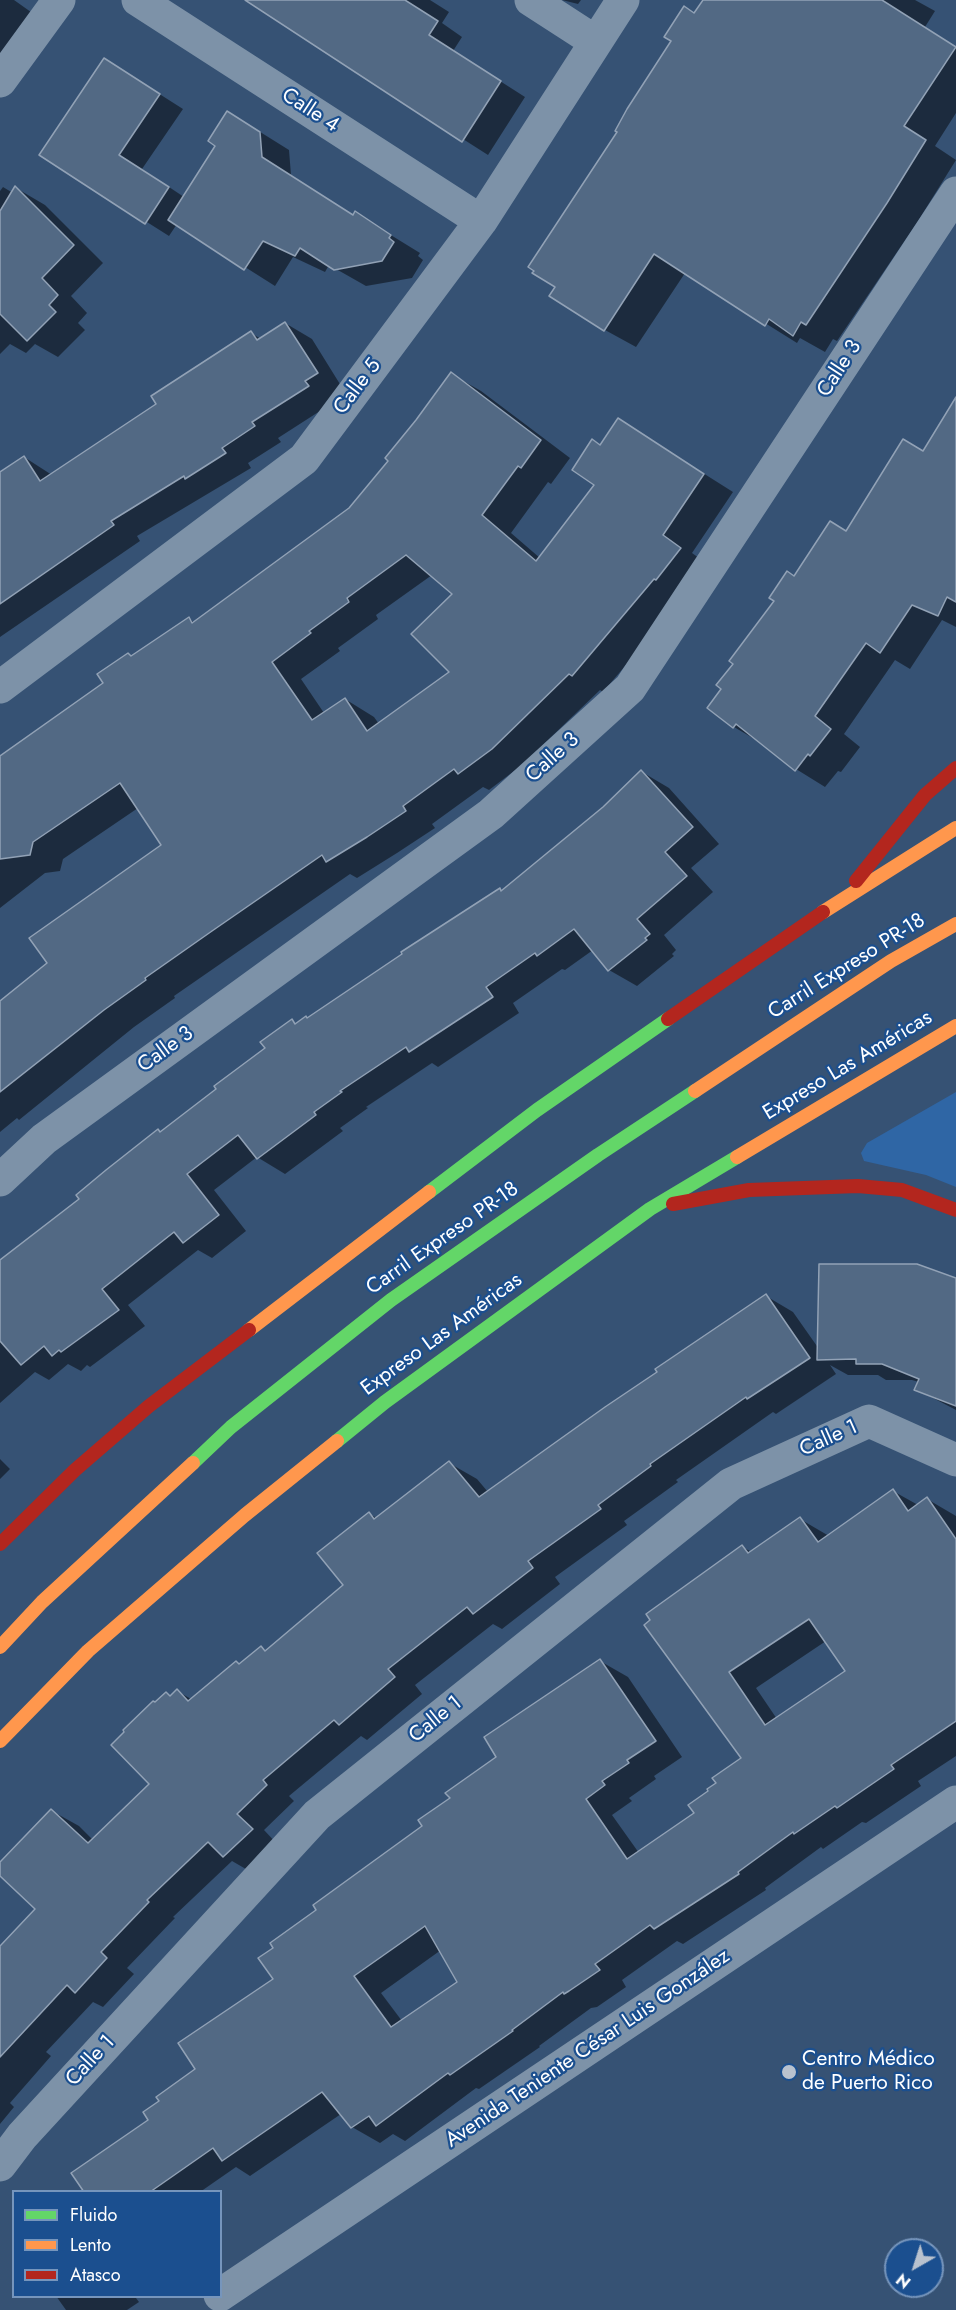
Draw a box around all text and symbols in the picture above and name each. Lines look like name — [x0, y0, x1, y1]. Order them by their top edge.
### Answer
street label: Calle 4 — [277, 83, 343, 139]
street label: Calle 3 — [812, 336, 868, 402]
street label: Calle 5 — [329, 354, 387, 420]
street label: Calle 3 — [521, 728, 585, 788]
street label: Carril Expreso PR-18 — [764, 909, 930, 1025]
street label: Expreso Las Américas — [759, 1006, 937, 1126]
street label: Calle 3 — [133, 1021, 199, 1079]
street label: Carril Expreso PR-18 — [362, 1177, 524, 1301]
street label: Expreso Las Américas — [357, 1268, 527, 1402]
street label: Calle 1 — [796, 1415, 862, 1463]
street label: Calle 1 — [404, 1691, 468, 1749]
street label: Avenida Teniente César Luis González — [441, 1944, 735, 2154]
street label: Calle 1 — [61, 2030, 121, 2092]
place label: Centro Médico de Puerto Rico — [802, 2047, 935, 2097]
marker: Centro Médico de Puerto Rico — [780, 2063, 798, 2081]
legend — [12, 2190, 222, 2298]
text: Fluido — [70, 2202, 117, 2228]
text: Lento — [70, 2232, 111, 2258]
north arrow — [884, 2238, 944, 2298]
text: Atasco — [70, 2262, 121, 2288]
text: N — [891, 2268, 916, 2294]

